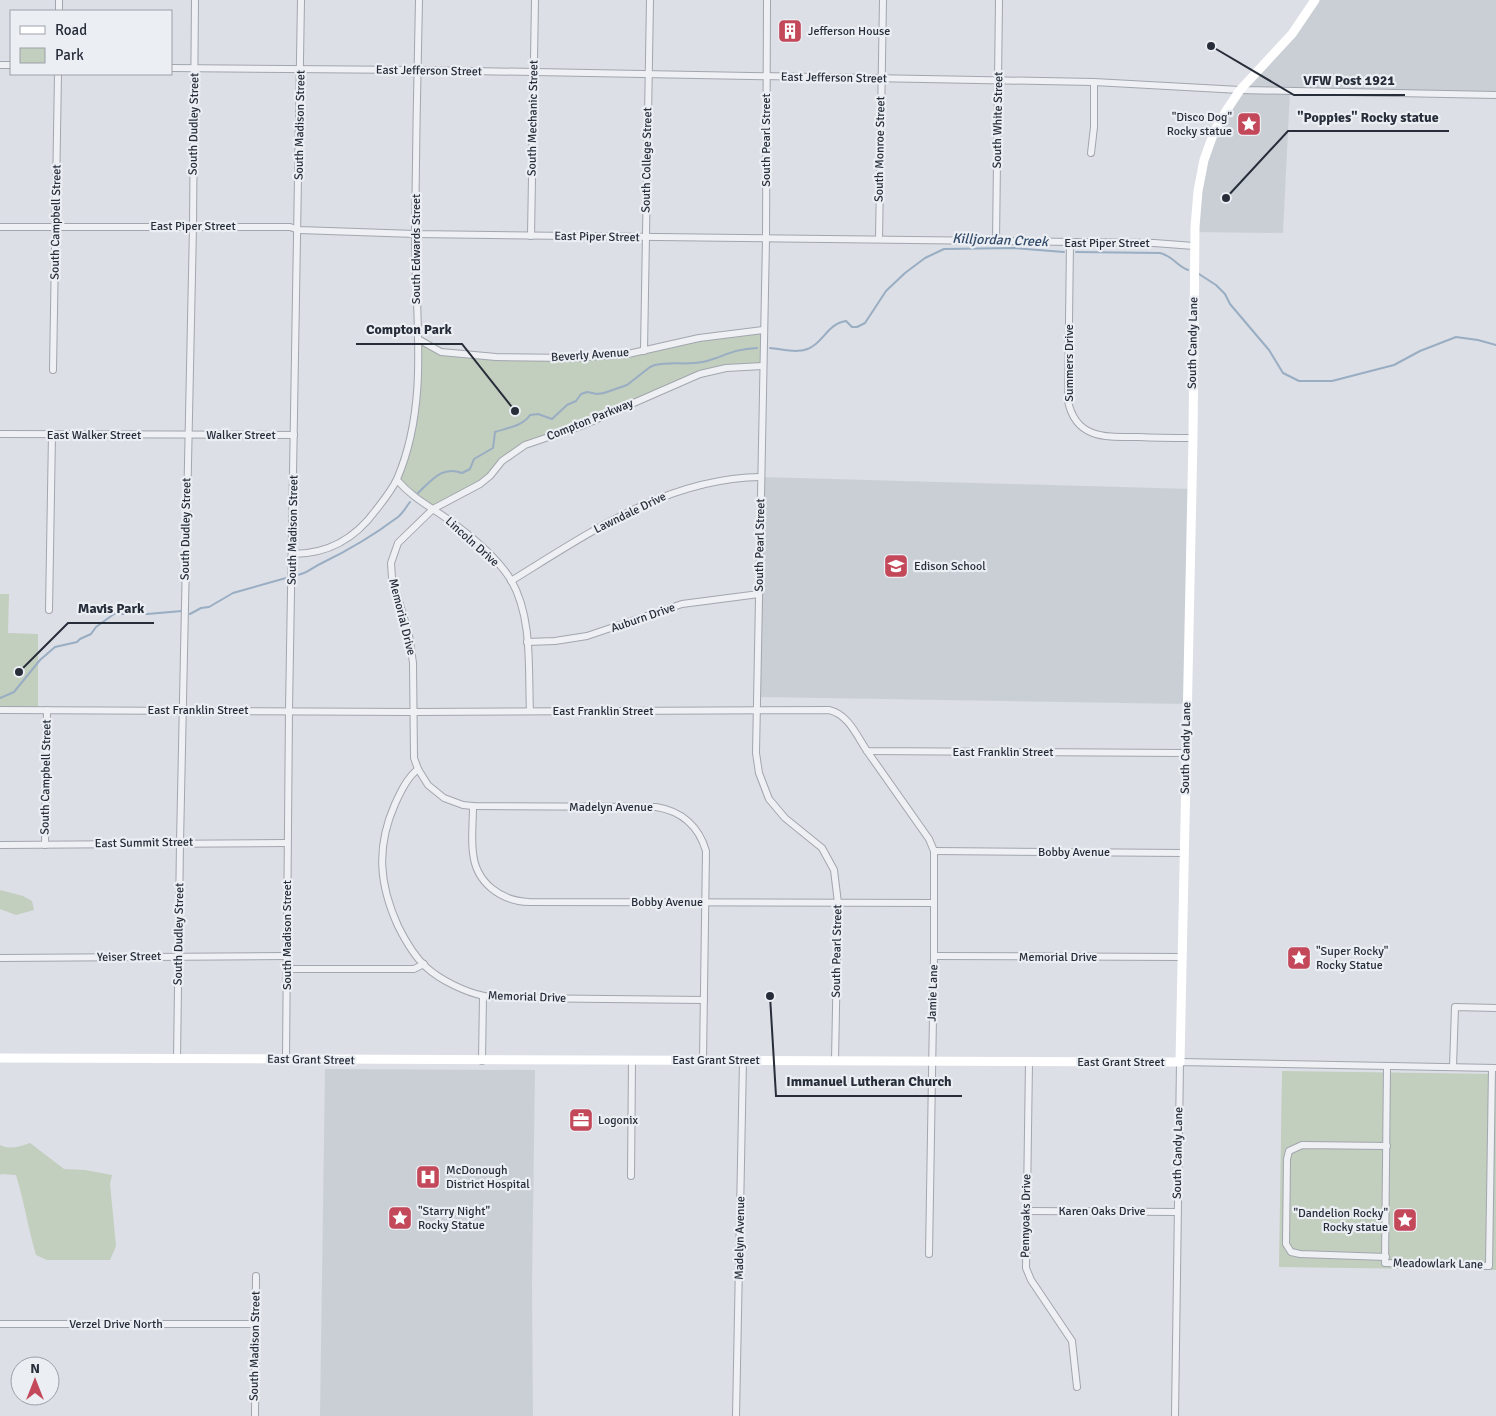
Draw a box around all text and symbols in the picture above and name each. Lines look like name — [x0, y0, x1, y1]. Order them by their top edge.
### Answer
legend — [10, 10, 172, 75]
building icon: Jefferson House — [777, 18, 803, 44]
text: Road — [55, 21, 87, 39]
place label: Jefferson House — [808, 24, 890, 39]
text: Park — [55, 46, 84, 64]
street label: South Mechanic Street — [524, 60, 542, 176]
street label: East Jefferson Street — [376, 63, 482, 79]
callout: VFW Post 1921 — [1294, 66, 1405, 95]
street label: South Madison Street — [292, 70, 308, 180]
street label: East Jefferson Street — [781, 70, 887, 86]
street label: South White Street — [990, 71, 1006, 169]
text: VFW Post 1921 — [1303, 72, 1395, 89]
street label: South Dudley Street — [186, 73, 202, 175]
street label: South Pearl Street — [759, 93, 774, 187]
street label: South Monroe Street — [872, 96, 888, 202]
callout: "Poppies" Rocky statue — [1288, 102, 1449, 131]
street label: South College Street — [639, 107, 655, 213]
text: "Poppies" Rocky statue — [1297, 109, 1439, 126]
place label: "Disco Dog" Rocky statue — [1167, 110, 1232, 139]
place icon: "Disco Dog" Rocky statue — [1236, 111, 1262, 137]
street label: South Campbell Street — [47, 164, 65, 280]
street label: South Edwards Street — [409, 194, 424, 304]
street label: East Piper Street — [150, 219, 236, 234]
street label: East Piper Street — [554, 229, 640, 245]
water label: Killjordan Creek — [952, 230, 1050, 250]
street label: East Piper Street — [1064, 236, 1150, 251]
street label: South Candy Lane — [1185, 297, 1201, 389]
callout: Compton Park — [356, 315, 462, 344]
text: Compton Park — [366, 321, 453, 338]
street label: Summers Drive — [1062, 324, 1077, 402]
street label: Beverly Avenue — [551, 345, 629, 365]
street label: Compton Parkway — [545, 396, 636, 444]
street label: East Walker Street — [47, 428, 141, 443]
street label: Walker Street — [206, 428, 276, 443]
street label: South Madison Street — [285, 475, 301, 585]
street label: South Dudley Street — [178, 478, 194, 580]
street label: Lawndale Drive — [591, 489, 669, 537]
street label: South Pearl Street — [752, 498, 768, 592]
street label: Lincoln Drive — [442, 514, 502, 570]
school or university icon: Edison School — [883, 553, 909, 579]
place label: Edison School — [914, 559, 986, 574]
street label: Memorial Drive — [385, 577, 419, 657]
callout: Mavis Park — [68, 594, 154, 623]
text: Mavis Park — [78, 600, 145, 617]
street label: Auburn Drive — [609, 600, 677, 636]
street label: South Candy Lane — [1178, 702, 1194, 794]
street label: East Franklin Street — [148, 703, 248, 718]
street label: East Franklin Street — [553, 704, 653, 719]
street label: South Campbell Street — [37, 719, 55, 835]
street label: East Franklin Street — [953, 745, 1053, 760]
street label: Madelyn Avenue — [569, 800, 653, 815]
street label: East Summit Street — [95, 835, 193, 851]
street label: Bobby Avenue — [1038, 845, 1110, 860]
street label: South Madison Street — [280, 880, 295, 990]
street label: South Dudley Street — [171, 883, 187, 985]
street label: Bobby Avenue — [631, 895, 703, 910]
street label: South Pearl Street — [829, 904, 845, 998]
place label: "Super Rocky" Rocky Statue — [1316, 944, 1389, 973]
place icon: "Super Rocky" Rocky Statue — [1286, 945, 1312, 971]
street label: Yeiser Street — [97, 949, 161, 965]
street label: Memorial Drive — [1019, 950, 1097, 965]
street label: Jamie Lane — [925, 964, 941, 1022]
street label: Memorial Drive — [488, 988, 566, 1006]
street label: East Grant Street — [267, 1052, 355, 1068]
street label: East Grant Street — [672, 1053, 760, 1068]
street label: East Grant Street — [1077, 1055, 1165, 1070]
callout: Immanuel Lutheran Church — [776, 1067, 962, 1096]
text: Immanuel Lutheran Church — [786, 1073, 952, 1090]
office icon: Logonix — [568, 1107, 594, 1133]
street label: South Candy Lane — [1170, 1107, 1186, 1199]
place label: Logonix — [598, 1113, 638, 1128]
place label: McDonough District Hospital — [446, 1163, 530, 1192]
hospital icon: McDonough District Hospital — [415, 1164, 441, 1190]
street label: Pennyoaks Drive — [1018, 1174, 1034, 1258]
street label: Madelyn Avenue — [732, 1196, 748, 1280]
place label: "Starry Night" Rocky Statue — [418, 1204, 490, 1233]
street label: Karen Oaks Drive — [1058, 1204, 1146, 1219]
place icon: "Starry Night" Rocky Statue — [387, 1205, 413, 1231]
place label: "Dandelion Rocky" Rocky statue — [1293, 1206, 1388, 1235]
place icon: "Dandelion Rocky" Rocky statue — [1392, 1207, 1418, 1233]
street label: Meadowlark Lane — [1393, 1256, 1483, 1272]
street label: South Madison Street — [247, 1291, 263, 1401]
street label: Verzel Drive North — [69, 1317, 163, 1332]
north arrow — [10, 1356, 60, 1406]
text: N — [30, 1360, 40, 1377]

